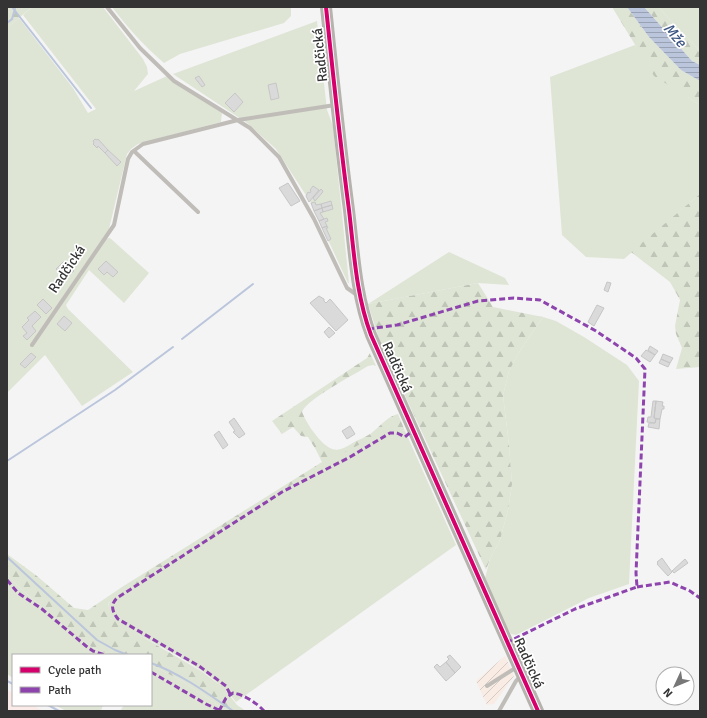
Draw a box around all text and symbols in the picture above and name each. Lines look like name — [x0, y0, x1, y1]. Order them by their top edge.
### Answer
water label: Mže — [660, 19, 691, 52]
street label: Radčická — [309, 27, 331, 83]
street label: Radčická — [45, 242, 89, 296]
street label: Radčická — [378, 339, 416, 395]
street label: Radčická — [510, 635, 548, 691]
legend — [12, 654, 152, 706]
text: Cycle path — [48, 663, 101, 678]
north arrow — [655, 666, 695, 706]
text: Path — [48, 683, 71, 698]
text: N — [661, 685, 676, 700]

